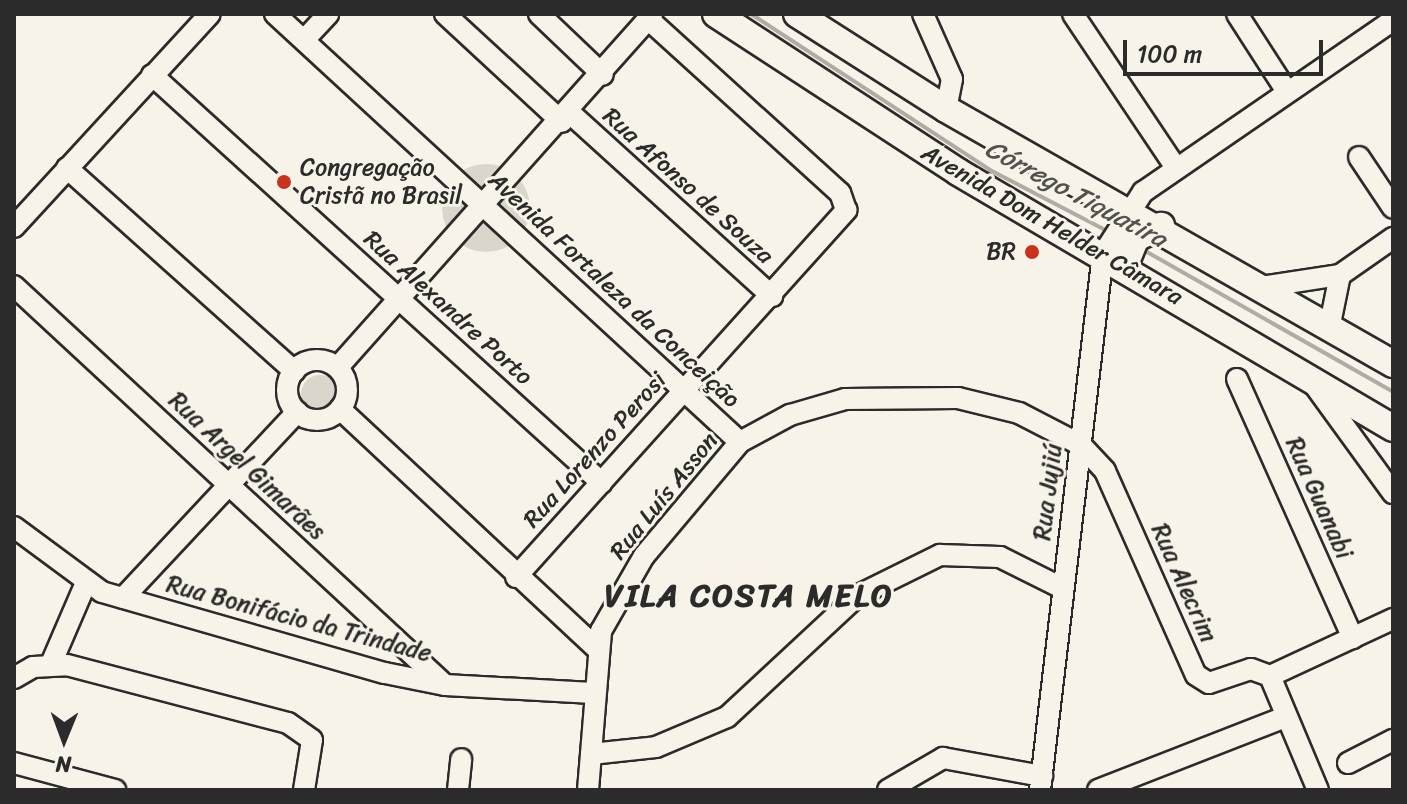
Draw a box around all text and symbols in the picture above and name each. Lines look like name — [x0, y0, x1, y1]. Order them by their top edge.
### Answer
scale bar — [1127, 24, 1327, 74]
text: 100 m — [1137, 33, 1202, 75]
street label: Rua Afonso de Souza — [597, 102, 779, 270]
water label: Córrego Tiquatira — [980, 133, 1172, 255]
street label: Avenida Dom Helder Câmara — [916, 138, 1188, 312]
place label: Congregação Cristã no Brasil — [300, 154, 463, 210]
street label: Avenida Fortaleza da Conceição — [482, 166, 746, 414]
marker: Congregação Cristã no Brasil — [275, 173, 293, 191]
street label: Rua Alexandre Porto — [358, 225, 538, 391]
place label: BR — [986, 238, 1016, 266]
marker: BR — [1023, 243, 1041, 261]
street label: Rua Lorenzo Perosi — [517, 366, 673, 534]
street label: Rua Argel Gimarães — [163, 386, 331, 546]
street label: Rua Luís Asson — [604, 426, 724, 566]
street label: Rua Guanabi — [1279, 433, 1359, 563]
street label: Rua Jujiú — [1028, 442, 1068, 542]
street label: Rua Alecrim — [1145, 519, 1223, 647]
street label: Rua Bonifácio da Trindade — [164, 570, 434, 668]
district label: VILA COSTA MELO — [606, 577, 892, 615]
north arrow — [24, 700, 104, 780]
text: N — [56, 745, 72, 784]

